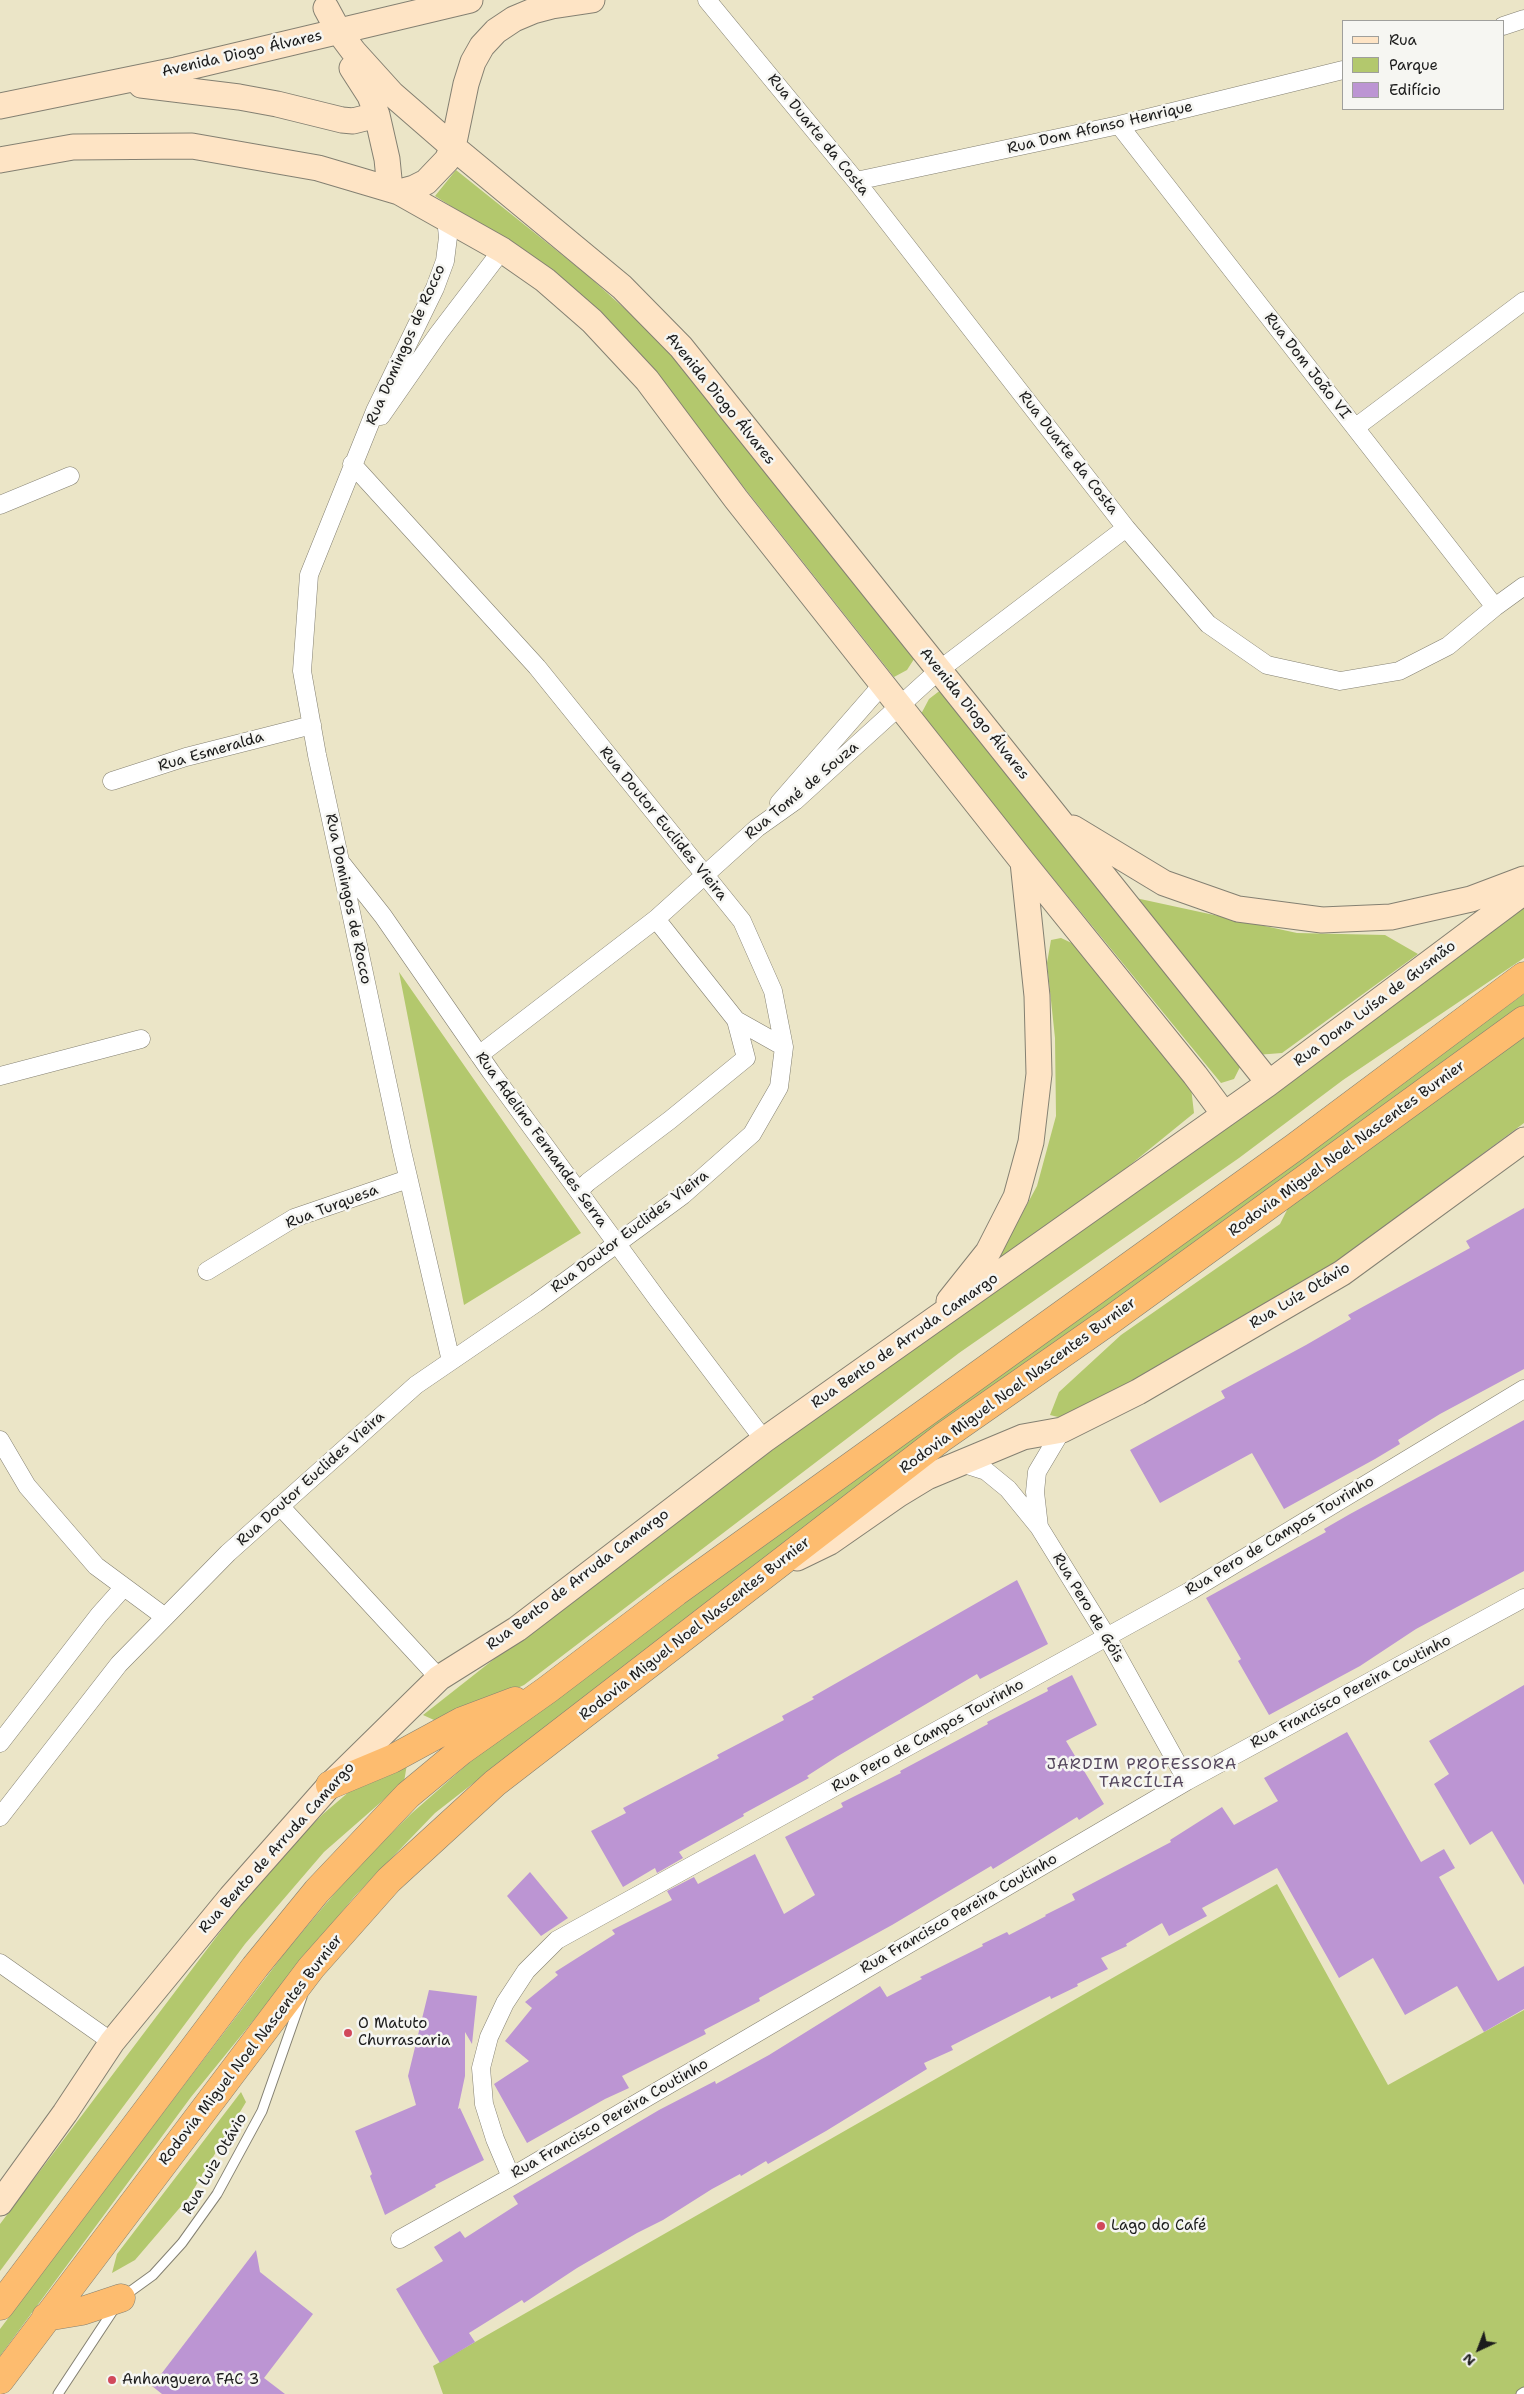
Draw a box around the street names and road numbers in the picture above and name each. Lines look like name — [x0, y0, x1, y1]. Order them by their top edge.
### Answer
street label: Avenida Diogo Álvares — [160, 27, 324, 81]
street label: Rua Duarte da Costa — [763, 71, 873, 199]
street label: Rua Dom Afonso Henrique — [1006, 98, 1194, 158]
street label: Rua Domingos de Rocco — [362, 262, 450, 428]
street label: Rua Dom João VI — [1260, 309, 1354, 423]
street label: Avenida Diogo Álvares — [661, 330, 779, 468]
street label: Rua Duarte da Costa — [1014, 388, 1122, 518]
street label: Avenida Diogo Álvares — [915, 645, 1033, 783]
street label: Rua Esmeralda — [156, 728, 266, 776]
street label: Rua Tomé de Souza — [742, 738, 862, 844]
street label: Rua Doutor Euclides Vieira — [595, 743, 731, 905]
street label: Rua Domingos de Rocco — [321, 812, 375, 986]
street label: Rua Dona Luísa de Gusmão — [1290, 937, 1460, 1071]
street label: Rua Adelino Fernandes Serra — [471, 1049, 611, 1231]
street label: Rodovia Miguel Noel Nascentes Burnier — [1225, 1057, 1469, 1241]
street label: Rua Doutor Euclides Vieira — [548, 1167, 712, 1297]
street label: Rua Turquesa — [283, 1181, 381, 1233]
street label: Rua Luíz Otávio — [1247, 1259, 1353, 1333]
street label: Rua Bento de Arruda Camargo — [808, 1269, 1002, 1413]
street label: Rodovia Miguel Noel Nascentes Burnier — [896, 1294, 1140, 1478]
street label: Rua Doutor Euclides Vieira — [233, 1408, 389, 1550]
street label: Rua Pero de Campos Tourinho — [1182, 1472, 1378, 1600]
street label: Rua Bento de Arruda Camargo — [483, 1505, 673, 1655]
street label: Rodovia Miguel Noel Nascentes Burnier — [576, 1533, 814, 1725]
street label: Rua Pero de Góis — [1048, 1550, 1128, 1666]
street label: Rua Francisco Pereira Coutinho — [1248, 1631, 1454, 1753]
street label: Rua Pero de Campos Tourinho — [829, 1676, 1027, 1796]
street label: Rua Bento de Arruda Camargo — [195, 1759, 359, 1937]
street label: Rua Francisco Pereira Coutinho — [857, 1850, 1061, 1978]
street label: Rodovia Miguel Noel Nascentes Burnier — [155, 1931, 347, 2169]
street label: Rua Francisco Pereira Coutinho — [508, 2055, 712, 2183]
street label: Rua Luiz Otávio — [179, 2110, 251, 2218]

